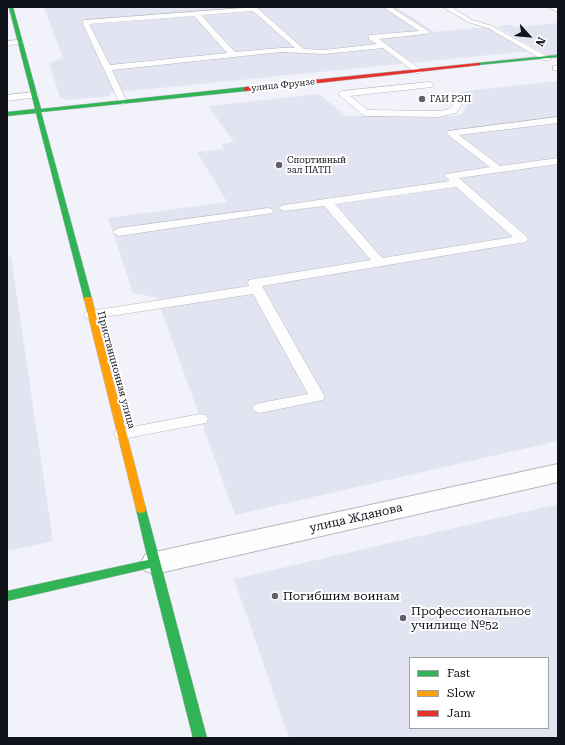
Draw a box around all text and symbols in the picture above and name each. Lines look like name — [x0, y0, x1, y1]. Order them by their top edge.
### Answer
north arrow — [509, 16, 549, 56]
text: N — [532, 35, 548, 48]
street label: улица Фрунзе — [251, 76, 315, 94]
marker: ГАИ РЭП — [417, 94, 427, 104]
place label: ГАИ РЭП — [430, 94, 471, 104]
place label: Спортивный зал ПАТП — [287, 155, 346, 176]
marker: Спортивный зал ПАТП — [274, 160, 284, 170]
street label: Пристанционная улица — [95, 310, 137, 430]
street label: улица Жданова — [308, 500, 404, 536]
place label: Погибшим воинам — [283, 589, 400, 603]
marker: Погибшим воинам — [270, 591, 280, 601]
place label: Профессиональное училище №52 — [411, 604, 531, 632]
marker: Профессиональное училище №52 — [398, 613, 408, 623]
legend — [409, 657, 549, 729]
text: Fast — [447, 666, 470, 680]
text: Slow — [447, 686, 475, 700]
text: Jam — [447, 706, 471, 720]

